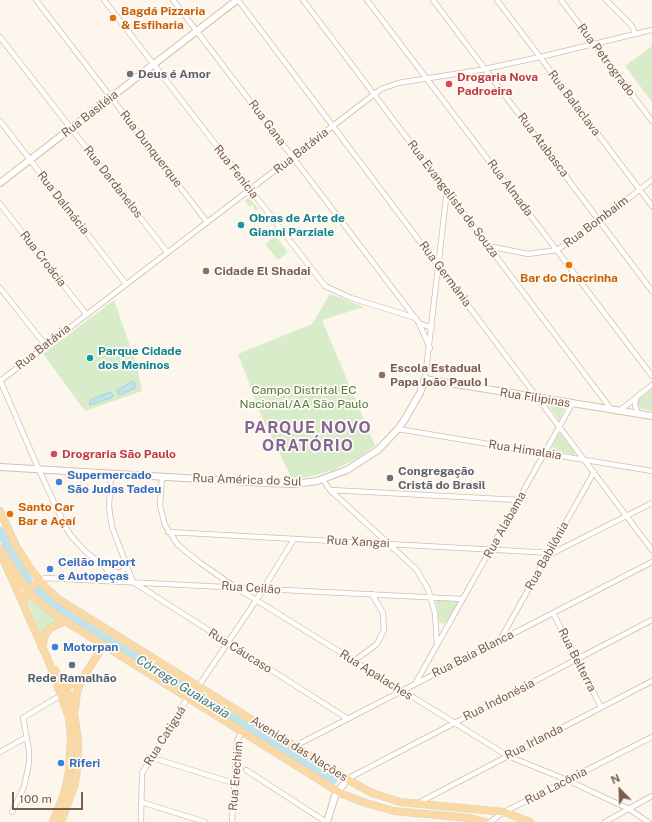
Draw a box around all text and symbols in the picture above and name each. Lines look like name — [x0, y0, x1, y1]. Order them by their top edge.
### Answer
place label: Bagdá Pizzaria & Esfiharia — [121, 4, 205, 32]
marker: Bagdá Pizzaria & Esfiharia — [108, 13, 118, 23]
street label: Rua Petrogrado — [574, 21, 638, 99]
place label: Deus é Amor — [138, 67, 211, 81]
street label: Rua Balaclava — [545, 67, 603, 139]
marker: Deus é Amor — [125, 69, 135, 79]
place label: Drogaria Nova Padroeira — [457, 70, 538, 98]
marker: Drogaria Nova Padroeira — [444, 79, 454, 89]
street label: Rua Basiléia — [59, 87, 121, 141]
street label: Rua Gana — [245, 97, 289, 149]
street label: Rua Dunquerque — [117, 108, 185, 190]
street label: Rua Atabasca — [514, 110, 572, 180]
street label: Rua Batávia — [271, 125, 331, 177]
street label: Rua Evangelista de Souza — [404, 138, 502, 260]
street label: Rua Fenícia — [211, 142, 261, 202]
street label: Rua Dardanelos — [80, 143, 146, 221]
street label: Rua Almada — [484, 157, 536, 219]
street label: Rua Dalmácia — [34, 169, 92, 237]
street label: Rua Bombaim — [561, 193, 631, 251]
place label: Obras de Arte de Gianni Parziale — [249, 211, 345, 239]
marker: Obras de Arte de Gianni Parziale — [236, 220, 246, 230]
street label: Rua Croácia — [17, 228, 69, 290]
street label: Rua Germânia — [416, 238, 474, 310]
marker: Bar do Chacrinha — [564, 260, 574, 270]
place label: Cidade El Shadai — [214, 264, 311, 278]
marker: Cidade El Shadai — [201, 266, 211, 276]
place label: Bar do Chacrinha — [520, 271, 618, 285]
street label: Rua Batávia — [13, 321, 73, 373]
place label: Parque Cidade dos Meninos — [98, 344, 182, 372]
marker: Parque Cidade dos Meninos — [85, 353, 95, 363]
place label: Escola Estadual Papa João Paulo I — [390, 361, 488, 389]
marker: Escola Estadual Papa João Paulo I — [377, 370, 387, 380]
park label: Campo Distrital EC Nacional/AA São Paulo — [240, 383, 368, 411]
street label: Rua Filipinas — [499, 385, 571, 411]
district label: PARQUE NOVO ORATÓRIO — [244, 418, 372, 456]
street label: Rua Himalaia — [488, 437, 562, 463]
place label: Drograria São Paulo — [62, 447, 176, 461]
marker: Drograria São Paulo — [49, 449, 59, 459]
place label: Congregação Cristã do Brasil — [398, 464, 486, 492]
place label: Supermercado São Judas Tadeu — [67, 468, 161, 496]
street label: Rua América do Sul — [192, 471, 302, 489]
marker: Congregação Cristã do Brasil — [385, 473, 395, 483]
marker: Supermercado São Judas Tadeu — [54, 477, 64, 487]
street label: Rua Alabama — [481, 489, 529, 561]
place label: Santo Car Bar e Açaí — [18, 500, 75, 528]
marker: Santo Car Bar e Açaí — [5, 509, 15, 519]
street label: Rua Babilônia — [522, 519, 572, 593]
street label: Rua Xangai — [326, 533, 390, 551]
place label: Ceilão Import e Autopeças — [58, 555, 136, 583]
marker: Ceilão Import e Autopeças — [45, 564, 55, 574]
street label: Rua Ceilão — [221, 579, 281, 597]
street label: Rua Cáucaso — [206, 626, 274, 676]
street label: Rua Belterra — [555, 626, 599, 694]
street label: Rua Baia Blanca — [430, 627, 516, 681]
place label: Motorpan — [63, 640, 118, 654]
marker: Motorpan — [50, 642, 60, 652]
street label: Rua Apalaches — [337, 647, 415, 703]
water label: Córrego Guaiaxaia — [133, 652, 233, 722]
marker: Rede Ramalhão — [67, 660, 77, 670]
place label: Rede Ramalhão — [27, 671, 117, 685]
street label: Rua Indonésia — [461, 676, 537, 724]
street label: Rua Catiguá — [141, 704, 189, 768]
street label: Avenida das Nações — [248, 713, 350, 785]
street label: Rua Irlanda — [502, 721, 566, 763]
street label: Rua Erechim — [226, 741, 246, 811]
place label: Riferi — [69, 756, 100, 770]
marker: Riferi — [56, 758, 66, 768]
street label: Rua Lacônia — [523, 764, 589, 808]
north arrow — [600, 770, 640, 810]
text: N — [609, 772, 622, 786]
scale bar — [14, 784, 85, 810]
text: 100 m — [19, 792, 52, 806]

